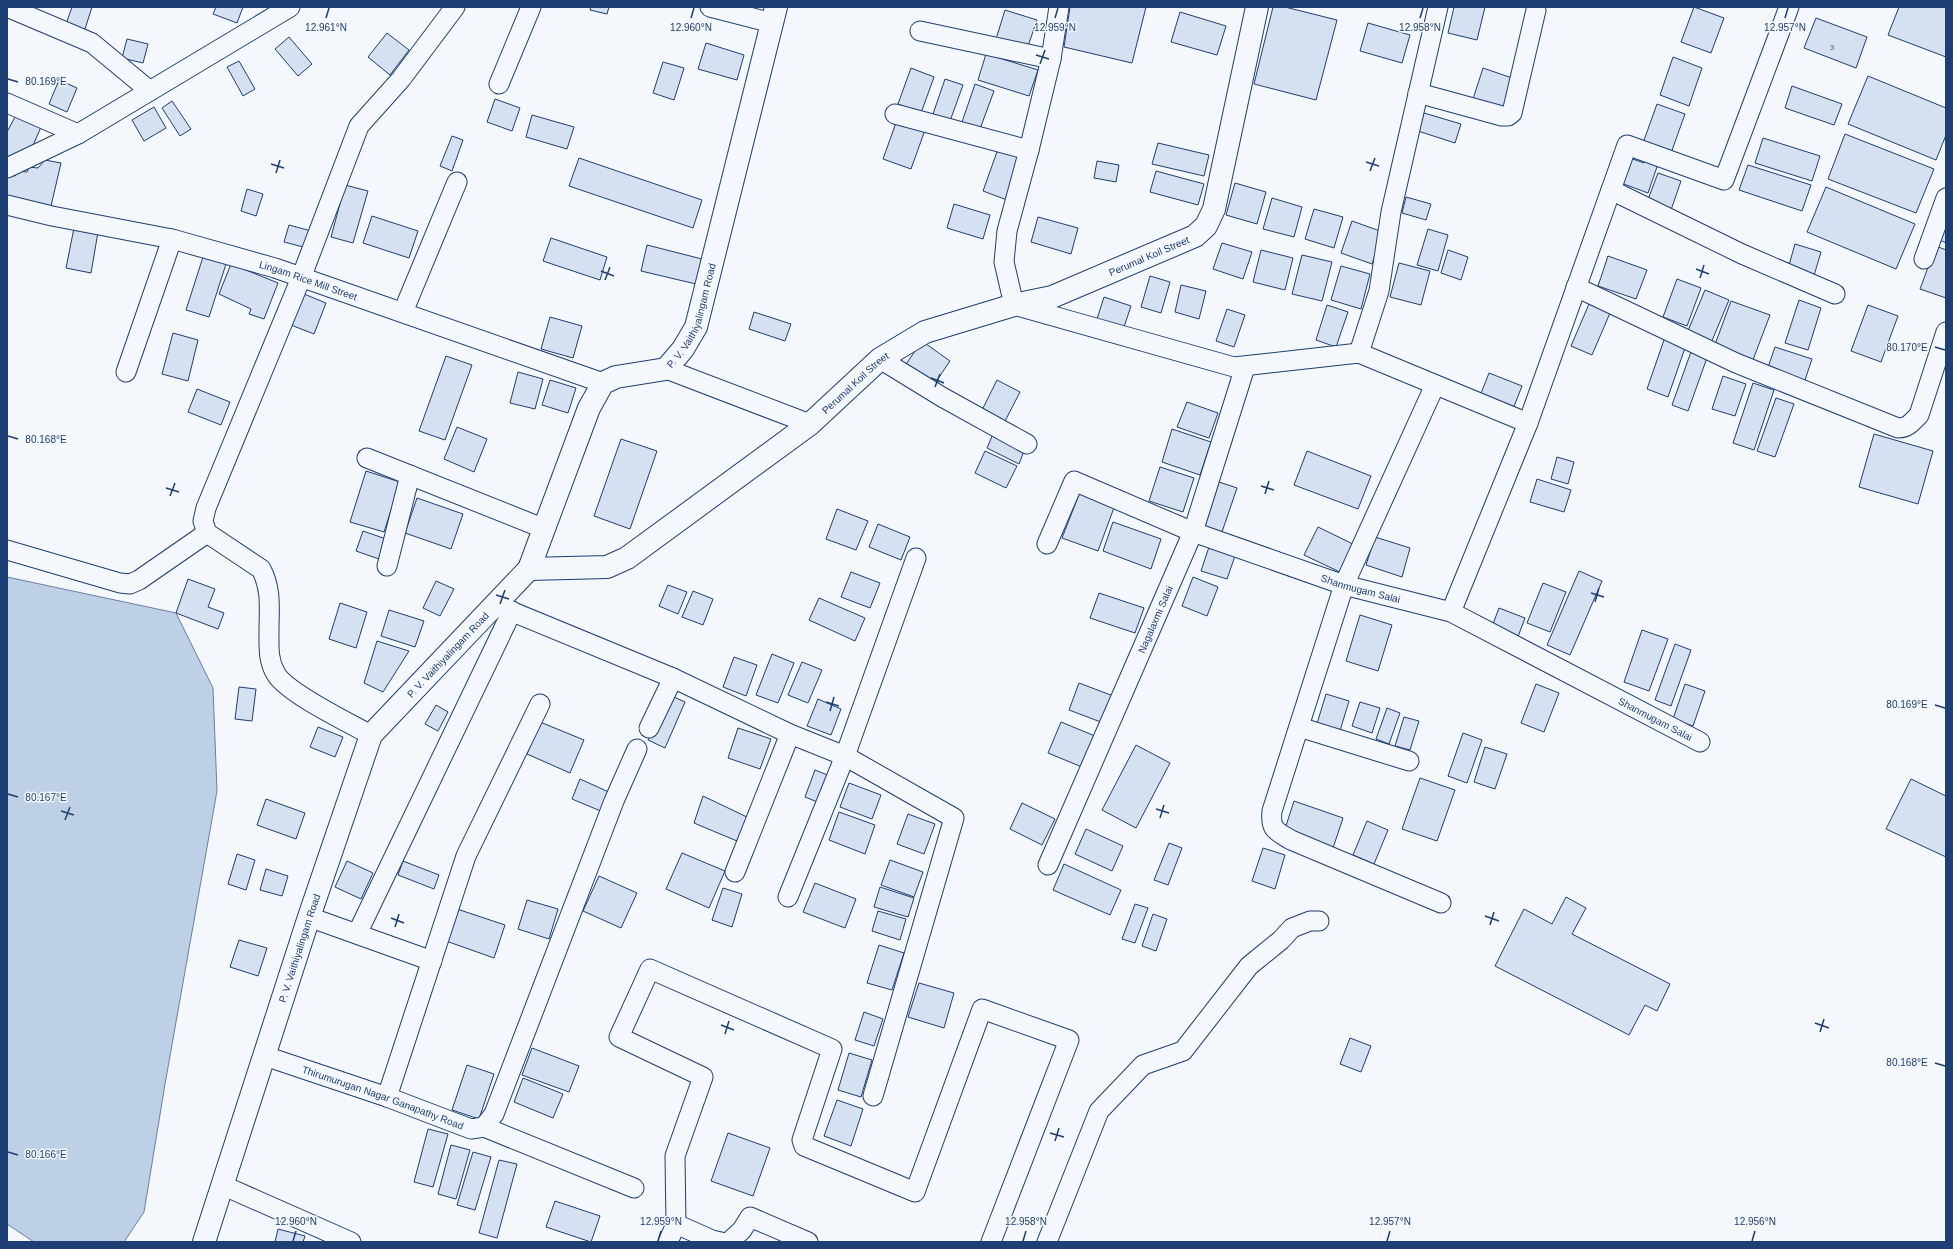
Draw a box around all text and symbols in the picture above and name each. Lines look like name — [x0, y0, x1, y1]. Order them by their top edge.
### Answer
text: 12.961°N — [305, 22, 347, 33]
text: 12.960°N — [670, 22, 712, 33]
text: 12.959°N — [1034, 22, 1076, 33]
text: 12.958°N — [1399, 22, 1441, 33]
text: 12.957°N — [1764, 22, 1806, 33]
house number: 3 — [1830, 43, 1835, 52]
text: 80.169°E — [25, 76, 67, 87]
street label: Perumal Koil Street — [1107, 234, 1191, 278]
street label: Lingam Rice Mill Street — [258, 258, 359, 302]
street label: P. V. Vaithiyalingam Road — [664, 262, 717, 370]
text: 80.170°E — [1886, 342, 1928, 353]
street label: Perumal Koil Street — [820, 350, 891, 416]
text: 80.168°E — [25, 434, 67, 445]
street label: Shanmugam Salai — [1320, 572, 1401, 604]
street label: Nagalaxmi Salai — [1136, 584, 1174, 655]
street label: P. V. Vaithiyalingam Road — [405, 610, 491, 699]
street label: Shanmugam Salai — [1617, 695, 1694, 743]
text: 80.169°E — [1886, 699, 1928, 710]
text: 80.167°E — [25, 792, 67, 803]
street label: P. V. Vaithiyalingam Road — [276, 892, 322, 1004]
text: 80.168°E — [1886, 1057, 1928, 1068]
street label: Thirumurugan Nagar Ganapathy Road — [301, 1063, 465, 1131]
text: 80.166°E — [25, 1149, 67, 1160]
text: 12.960°N — [275, 1216, 317, 1227]
text: 12.959°N — [640, 1216, 682, 1227]
text: 12.958°N — [1005, 1216, 1047, 1227]
text: 12.957°N — [1369, 1216, 1411, 1227]
text: 12.956°N — [1734, 1216, 1776, 1227]

